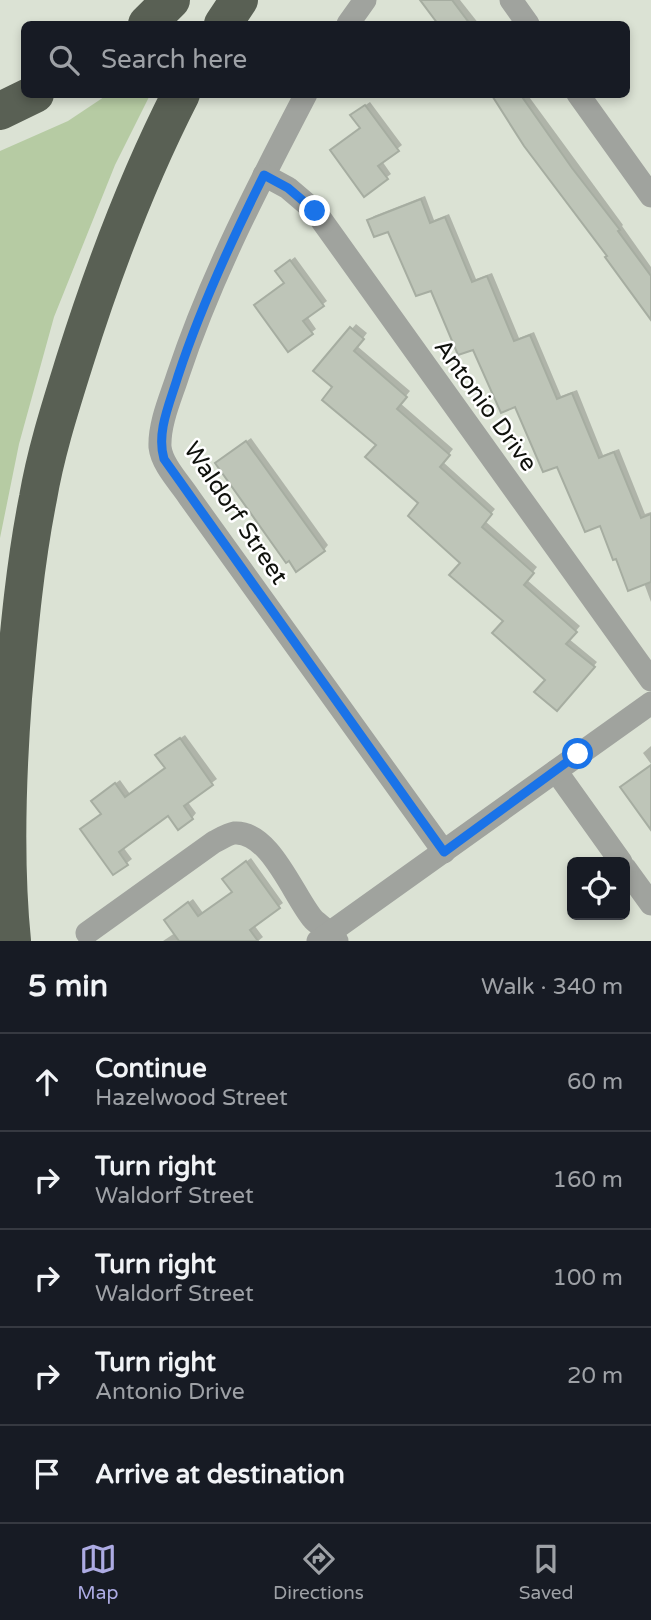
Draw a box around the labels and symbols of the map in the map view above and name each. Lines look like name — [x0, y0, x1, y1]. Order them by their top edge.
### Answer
route end — [299, 195, 330, 226]
street label: Antonio Drive — [428, 334, 543, 477]
street label: Waldorf Street — [177, 436, 294, 590]
route start — [562, 738, 593, 769]

